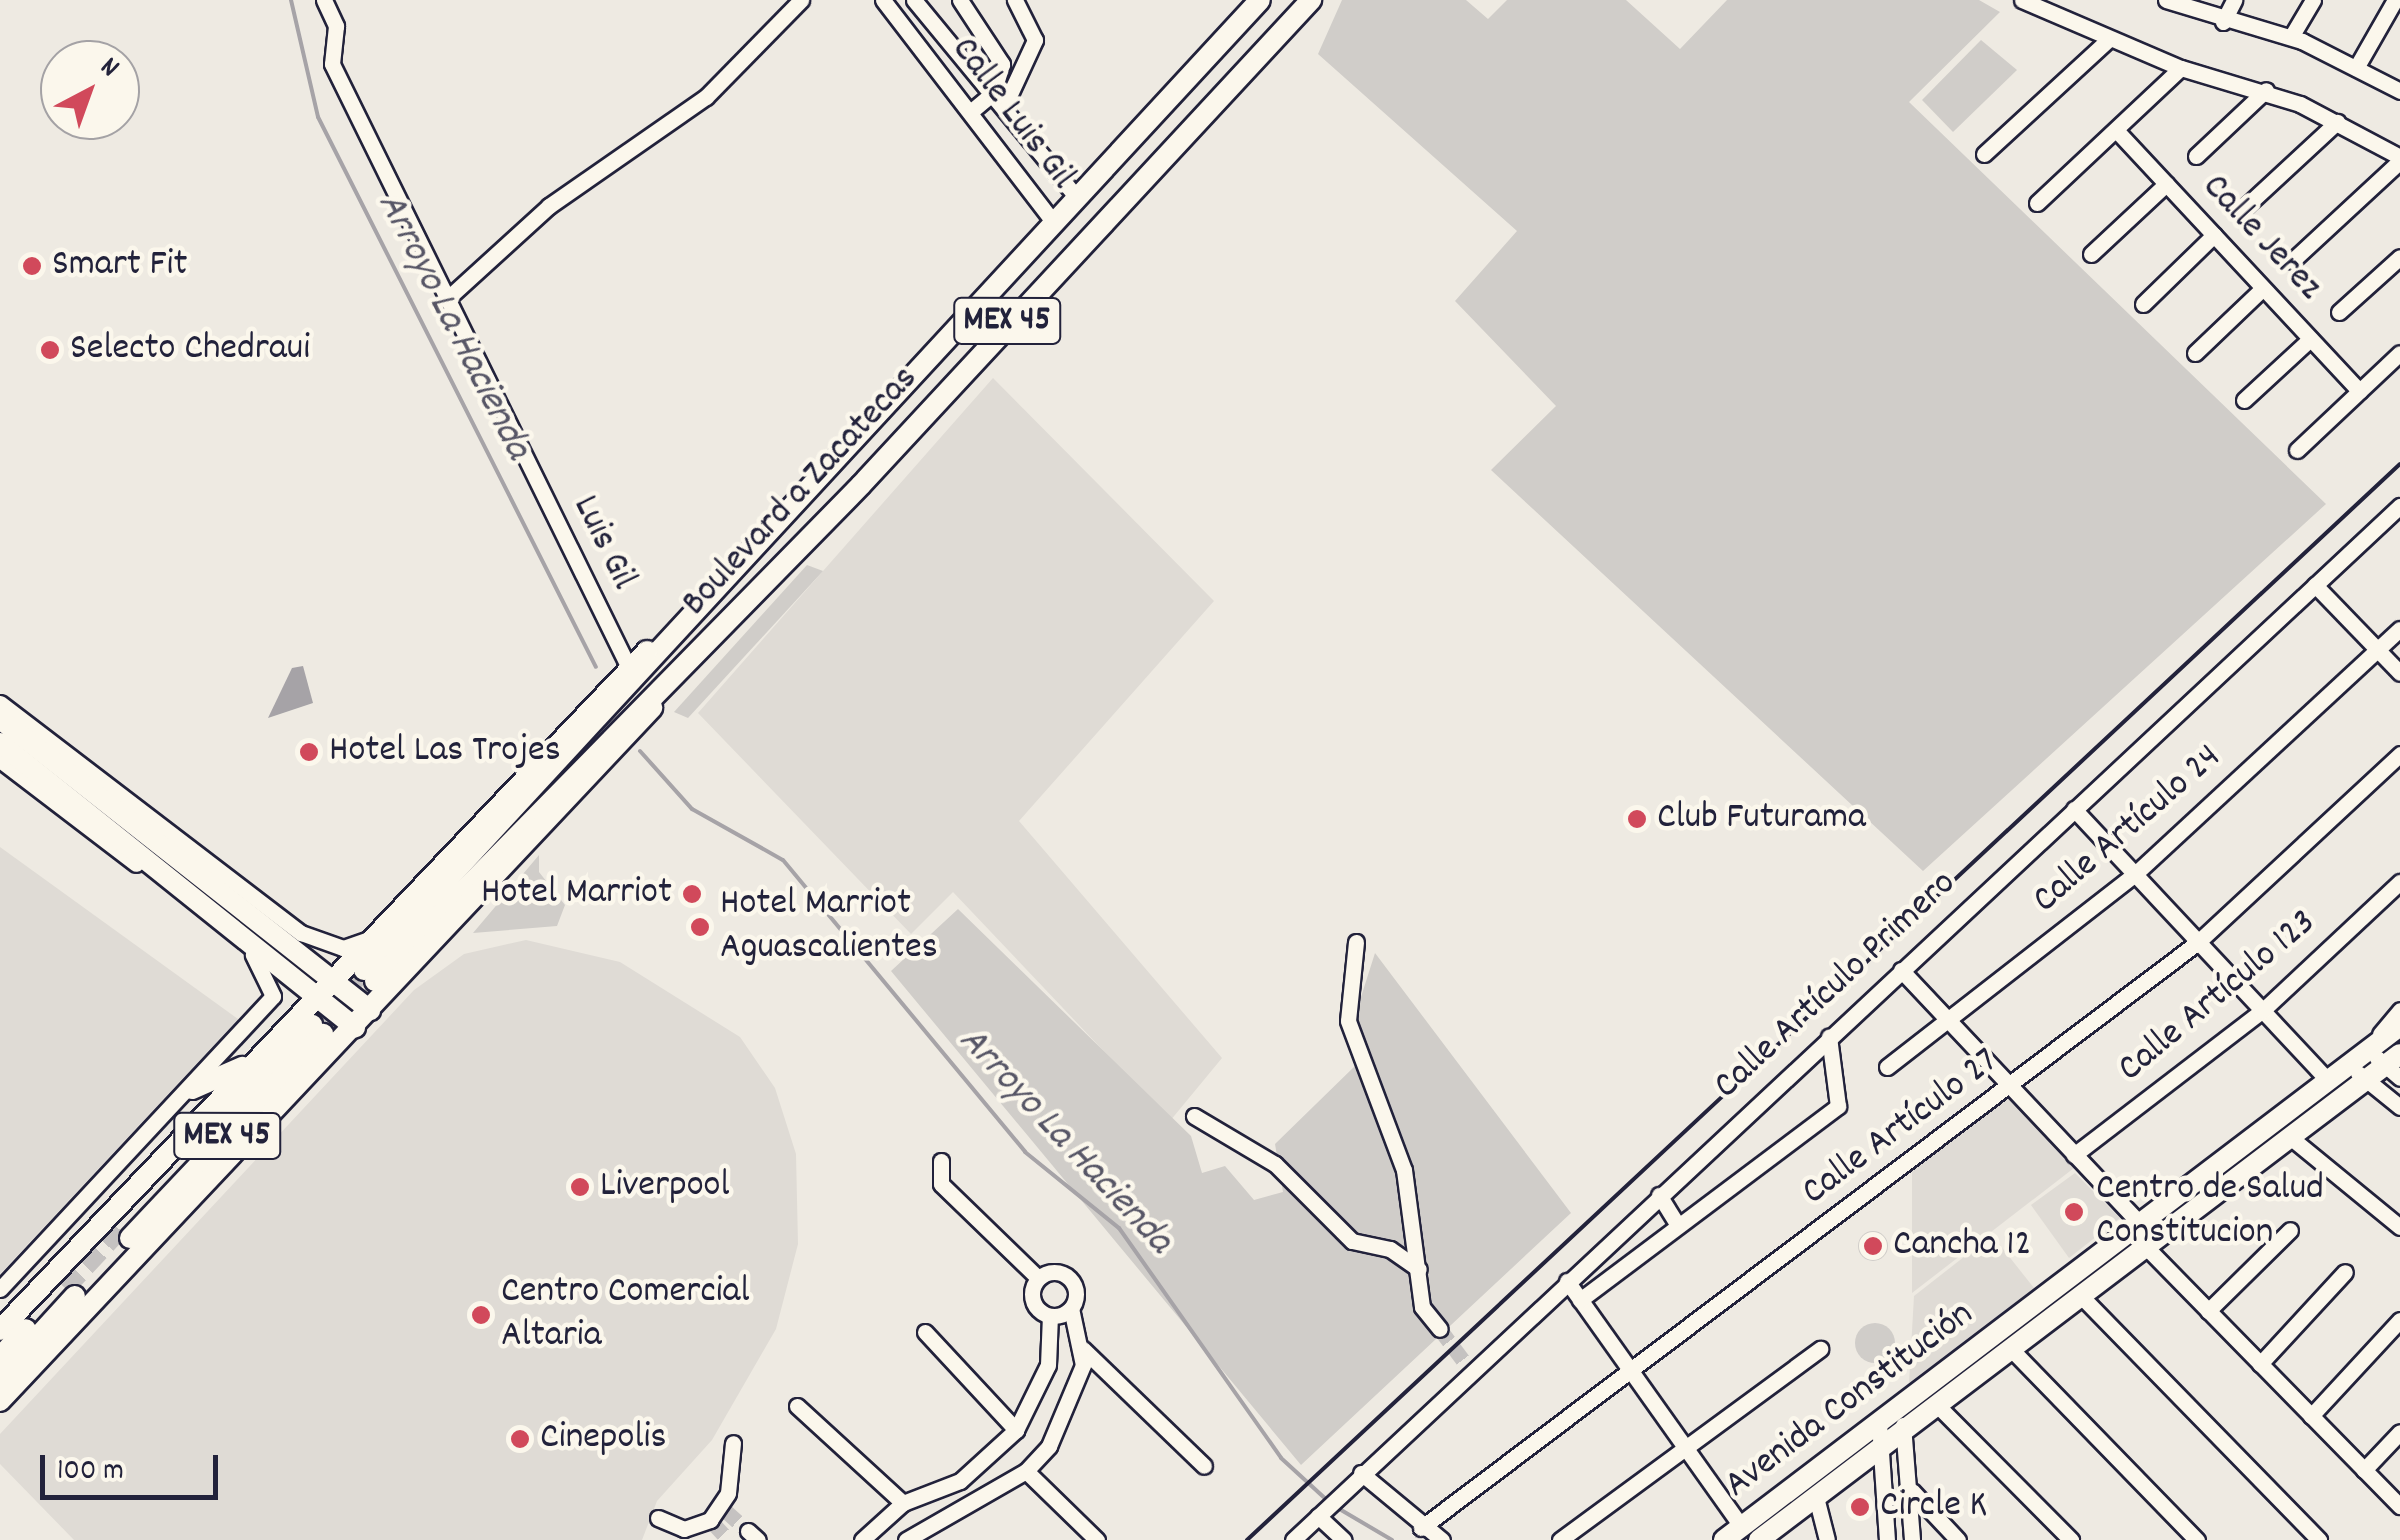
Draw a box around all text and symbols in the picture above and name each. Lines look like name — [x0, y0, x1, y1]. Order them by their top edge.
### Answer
street label: Calle Luis Gil — [940, 29, 1084, 199]
north arrow — [40, 40, 140, 140]
text: N — [90, 49, 127, 89]
street label: Calle Jerez — [2191, 165, 2331, 311]
water label: Arroyo La Hacienda — [364, 186, 540, 468]
place label: Smart Fit — [52, 243, 187, 289]
marker: Smart Fit — [21, 255, 43, 277]
road number: MEX 45 — [952, 291, 1062, 351]
place label: Selecto Chedraui — [70, 327, 310, 373]
marker: Selecto Chedraui — [39, 339, 61, 361]
street label: Boulevard a Zacatecas — [673, 357, 929, 627]
street label: Luis Gil — [561, 489, 645, 597]
place label: Hotel Las Trojes — [329, 729, 561, 775]
street label: Calle Artículo 24 — [2024, 736, 2232, 924]
marker: Hotel Las Trojes — [298, 741, 320, 763]
place label: Club Futurama — [1657, 796, 1866, 842]
marker: Club Futurama — [1626, 808, 1648, 830]
street label: Calle Artículo Primero — [1705, 862, 1967, 1110]
place label: Hotel Marriot — [481, 871, 672, 917]
place label: Hotel Marriot Aguascalientes — [720, 882, 938, 972]
marker: Hotel Marriot — [681, 883, 703, 905]
street label: Calle Artículo 123 — [2110, 901, 2326, 1093]
marker: Hotel Marriot Aguascalientes — [689, 916, 711, 938]
water label: Arroyo La Hacienda — [947, 1018, 1181, 1266]
street label: Calle Artículo 27 — [1794, 1040, 2008, 1216]
road number: MEX 45 — [172, 1106, 282, 1166]
place label: Liverpool — [600, 1164, 730, 1210]
place label: Centro de Salud Constitucion — [2096, 1167, 2324, 1256]
marker: Liverpool — [569, 1176, 591, 1198]
marker: Centro de Salud Constitucion — [2061, 1199, 2087, 1225]
place label: Cancha 12 — [1893, 1223, 2031, 1269]
marker: Cancha 12 — [1862, 1235, 1884, 1257]
place label: Centro Comercial Altaria — [501, 1270, 749, 1360]
street label: Avenida Constitución — [1717, 1293, 1983, 1509]
marker: Centro Comercial Altaria — [470, 1304, 492, 1326]
place label: Cinepolis — [540, 1416, 666, 1462]
marker: Cinepolis — [509, 1428, 531, 1450]
scale bar — [45, 1435, 222, 1497]
text: 100 m — [57, 1451, 124, 1494]
place label: Circle K — [1880, 1484, 1987, 1530]
marker: Circle K — [1849, 1496, 1871, 1518]

